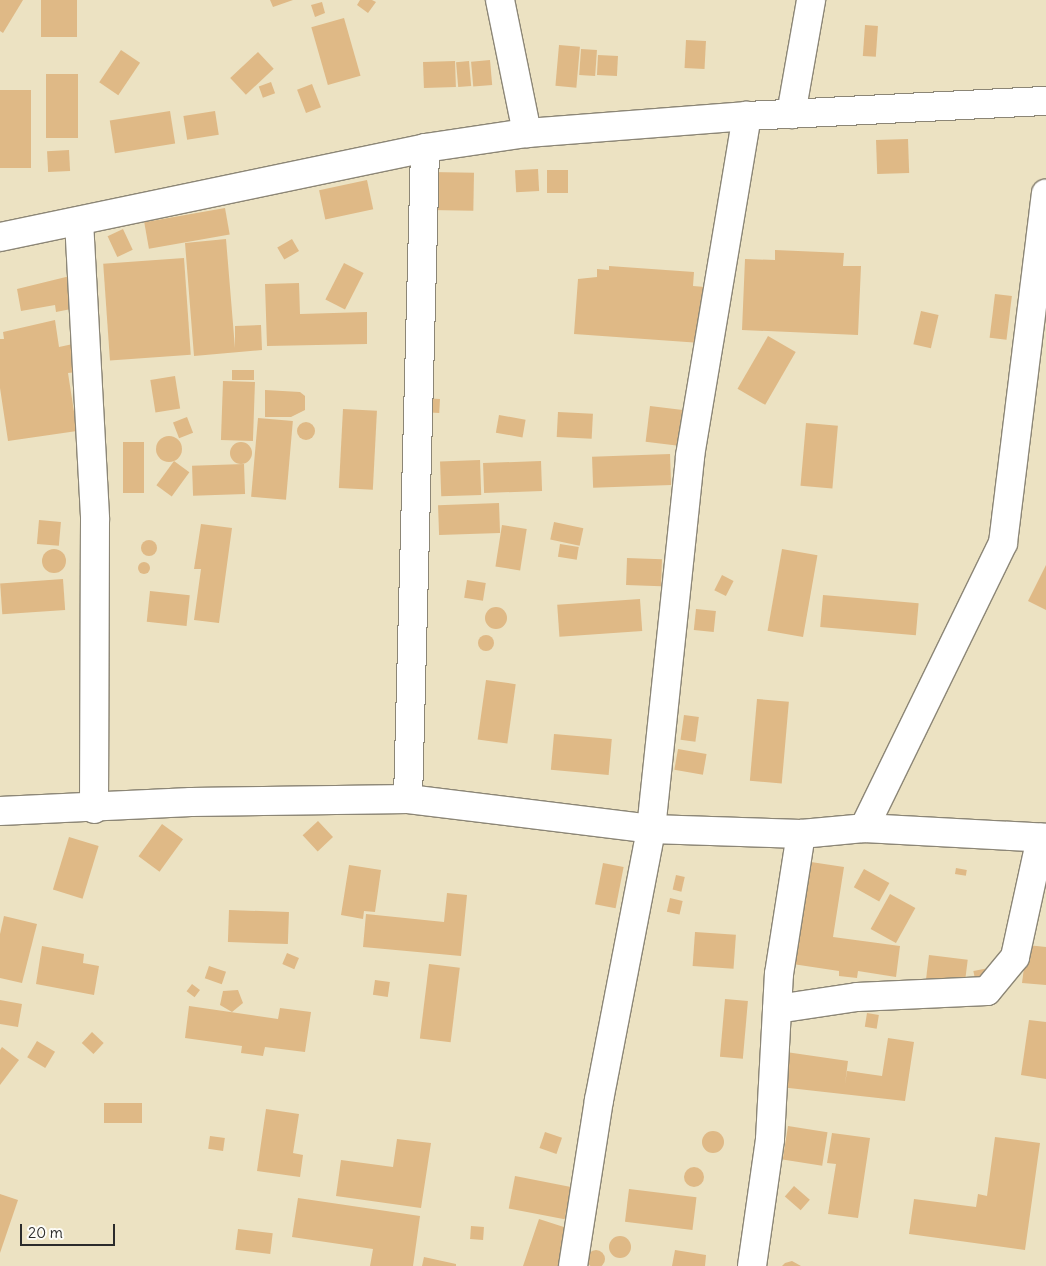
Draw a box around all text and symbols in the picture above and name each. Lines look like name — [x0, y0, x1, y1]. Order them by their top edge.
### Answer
scale bar — [22, 1214, 118, 1246]
text: 20 m — [28, 1223, 63, 1242]

